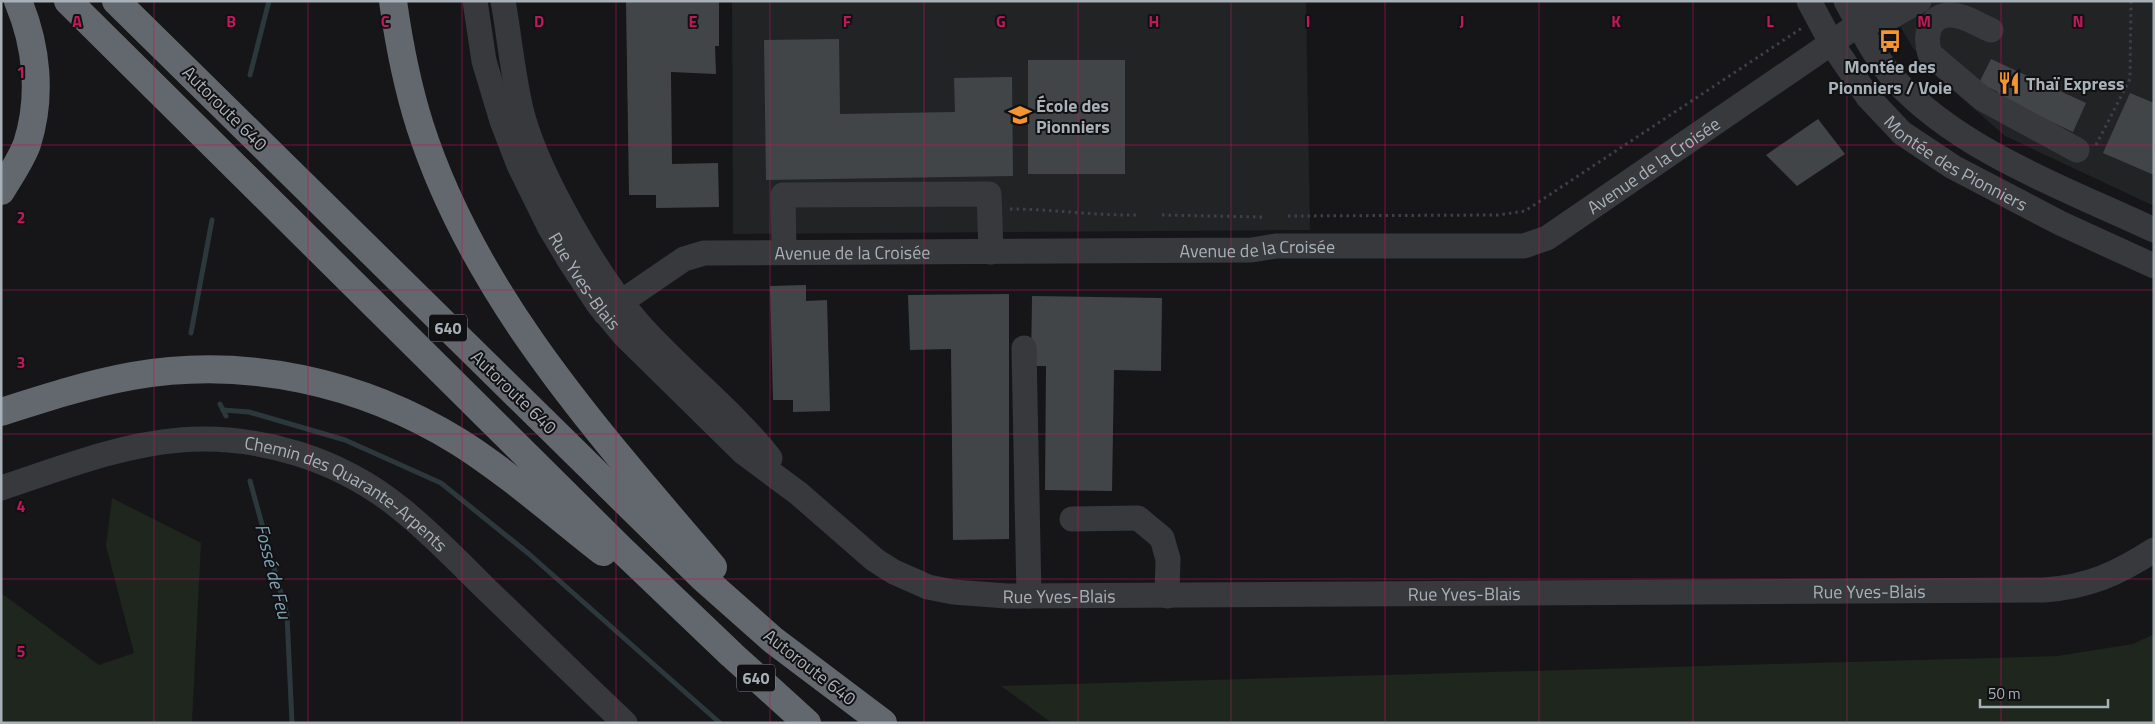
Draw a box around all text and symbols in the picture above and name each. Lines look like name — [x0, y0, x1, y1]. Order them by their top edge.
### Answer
text: A — [72, 9, 82, 33]
text: B — [226, 9, 236, 33]
text: C — [381, 9, 390, 33]
text: D — [534, 9, 544, 33]
text: E — [689, 9, 698, 33]
text: F — [843, 9, 852, 33]
text: G — [996, 9, 1006, 33]
text: H — [1149, 9, 1159, 33]
text: I — [1306, 9, 1310, 33]
text: J — [1460, 9, 1464, 33]
text: K — [1611, 9, 1621, 33]
text: L — [1766, 9, 1774, 33]
text: M — [1917, 9, 1931, 33]
text: N — [2072, 9, 2084, 33]
bus stop icon: Montée des Pionniers / Voie — [1877, 28, 1903, 54]
place label: Montée des Pionniers / Voie — [1828, 53, 1952, 101]
street label: Autoroute 640 — [176, 59, 274, 157]
text: 1 — [17, 60, 25, 84]
restaurant icon: Thaï Express — [1996, 70, 2022, 96]
place label: Thaï Express — [2026, 70, 2124, 97]
place label: École des Pionniers — [1036, 92, 1110, 140]
school or university icon: École des Pionniers — [1007, 102, 1033, 128]
street label: Montée des Pionniers — [1878, 109, 2033, 217]
street label: Avenue de la Croisée — [1581, 110, 1725, 220]
text: 2 — [17, 205, 25, 229]
street label: Rue Yves-Blais — [542, 227, 628, 336]
street label: Avenue de la Croisée — [1179, 233, 1335, 264]
street label: Avenue de la Croisée — [774, 238, 930, 266]
road number: 640 — [429, 314, 467, 342]
street label: Autoroute 640 — [465, 344, 563, 440]
text: 3 — [17, 350, 25, 374]
street label: Chemin des Quarante-Arpents — [243, 429, 454, 558]
text: 4 — [17, 494, 26, 518]
water label: Fossé de Feu — [248, 520, 300, 623]
street label: Rue Yves-Blais — [1813, 577, 1926, 605]
street label: Rue Yves-Blais — [1408, 580, 1521, 607]
street label: Rue Yves-Blais — [1003, 582, 1116, 610]
street label: Autoroute 640 — [758, 622, 862, 712]
text: 5 — [17, 639, 26, 663]
road number: 640 — [737, 664, 775, 691]
scale bar — [1980, 676, 2108, 708]
text: 50 m — [1988, 682, 2021, 705]

